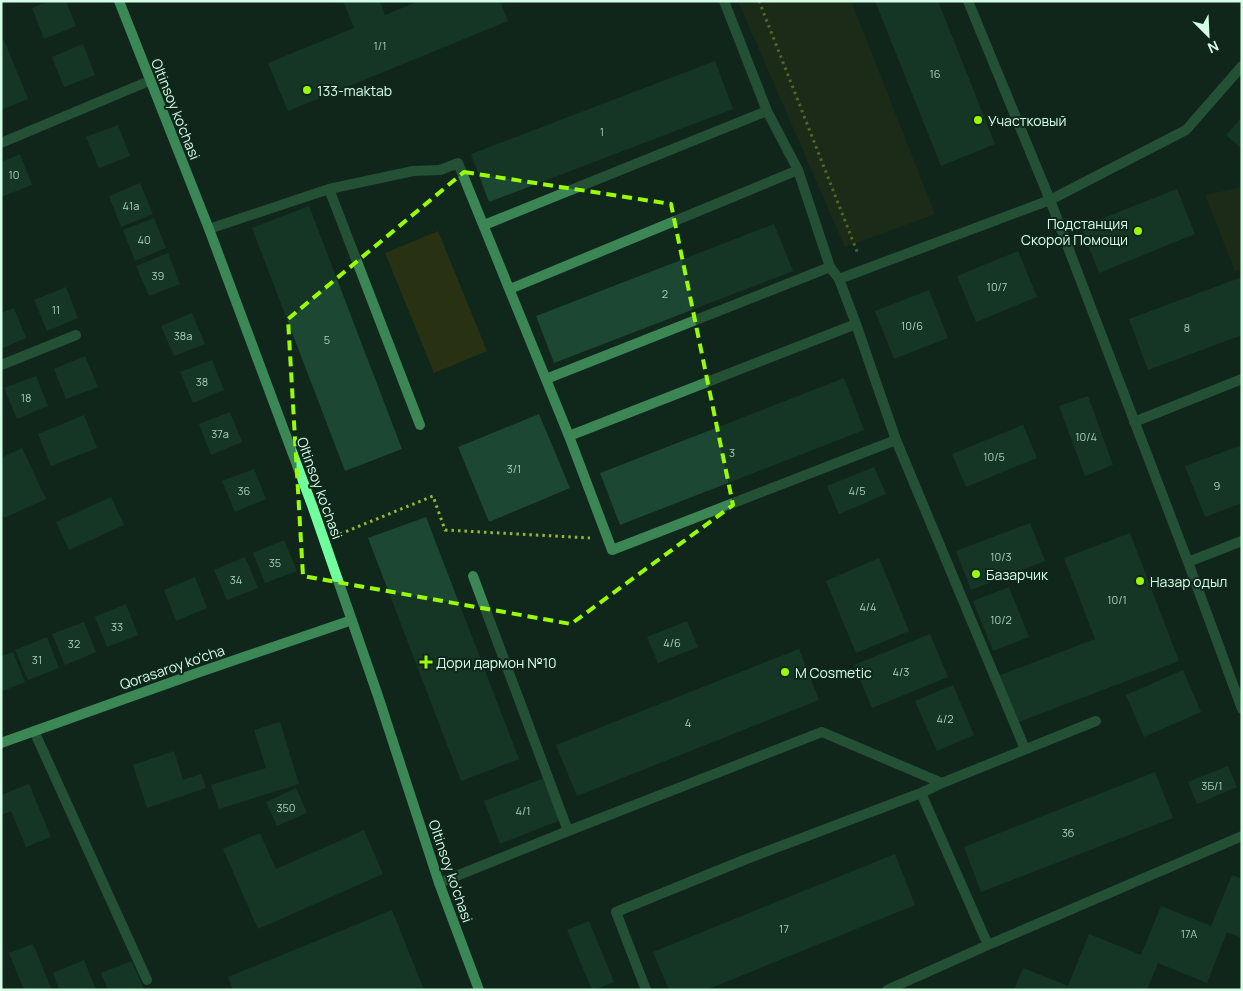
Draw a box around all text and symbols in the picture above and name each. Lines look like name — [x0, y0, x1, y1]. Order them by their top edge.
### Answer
north arrow — [1183, 10, 1233, 60]
text: N — [1205, 37, 1222, 58]
house number: 1/1 — [374, 38, 386, 53]
street label: Oltinsoy ko'chasi — [147, 56, 205, 162]
house number: 16 — [929, 66, 941, 81]
place label: 133-maktab — [317, 81, 392, 100]
marker: 133-maktab — [301, 84, 313, 96]
place label: Участковый — [988, 111, 1066, 130]
marker: Участковый — [972, 114, 984, 126]
house number: 1 — [600, 124, 604, 139]
house number: 10 — [8, 167, 20, 182]
house number: 41a — [123, 198, 139, 213]
place label: Подстанция Скорой Помощи — [1021, 214, 1128, 249]
marker: Подстанция Скорой Помощи — [1132, 225, 1144, 237]
house number: 40 — [137, 232, 151, 247]
house number: 39 — [152, 268, 165, 283]
house number: 10/7 — [987, 279, 1007, 294]
house number: 2 — [662, 286, 668, 301]
house number: 11 — [52, 302, 60, 317]
house number: 10/6 — [901, 318, 923, 333]
house number: 8 — [1184, 320, 1190, 335]
house number: 38a — [174, 328, 192, 343]
house number: 5 — [324, 332, 330, 347]
house number: 38 — [196, 374, 208, 389]
house number: 18 — [21, 390, 31, 405]
house number: 37a — [211, 426, 229, 441]
house number: 10/4 — [1075, 429, 1097, 444]
street label: Oltinsoy ko'chasi — [293, 434, 347, 542]
house number: 3 — [729, 445, 735, 460]
house number: 10/5 — [983, 449, 1005, 464]
house number: 3/1 — [507, 461, 521, 476]
house number: 9 — [1214, 478, 1221, 493]
house number: 36 — [238, 483, 251, 498]
house number: 4/5 — [848, 483, 866, 498]
house number: 10/3 — [990, 549, 1012, 564]
house number: 35 — [269, 555, 281, 570]
place label: Базарчик — [986, 565, 1049, 584]
marker: Базарчик — [970, 568, 982, 580]
house number: 34 — [230, 572, 242, 587]
place label: Назар одыл — [1150, 572, 1227, 591]
marker: Назар одыл — [1134, 575, 1146, 587]
house number: 10/1 — [1107, 592, 1127, 607]
house number: 4/4 — [859, 599, 877, 614]
house number: 10/2 — [990, 612, 1012, 627]
house number: 33 — [111, 619, 123, 634]
house number: 4/6 — [663, 635, 681, 650]
house number: 32 — [68, 636, 80, 651]
street label: Qorasaroy ko'cha — [117, 640, 227, 694]
house number: 31 — [32, 652, 42, 667]
place label: Дори дармон №10 — [436, 653, 557, 672]
marker: Дори дармон №10 — [420, 656, 432, 668]
place label: M Cosmetic — [795, 663, 872, 682]
house number: 4/3 — [893, 664, 909, 679]
marker: M Cosmetic — [779, 666, 791, 678]
house number: 4/2 — [936, 711, 954, 726]
house number: 4 — [685, 715, 691, 730]
house number: 3Б/1 — [1201, 778, 1223, 793]
house number: 350 — [276, 800, 296, 815]
house number: 4/1 — [515, 803, 531, 818]
street label: Oltinsoy ko'chasi — [425, 817, 477, 925]
house number: 3б — [1062, 825, 1074, 840]
house number: 17 — [779, 921, 789, 936]
house number: 17A — [1181, 926, 1197, 941]

